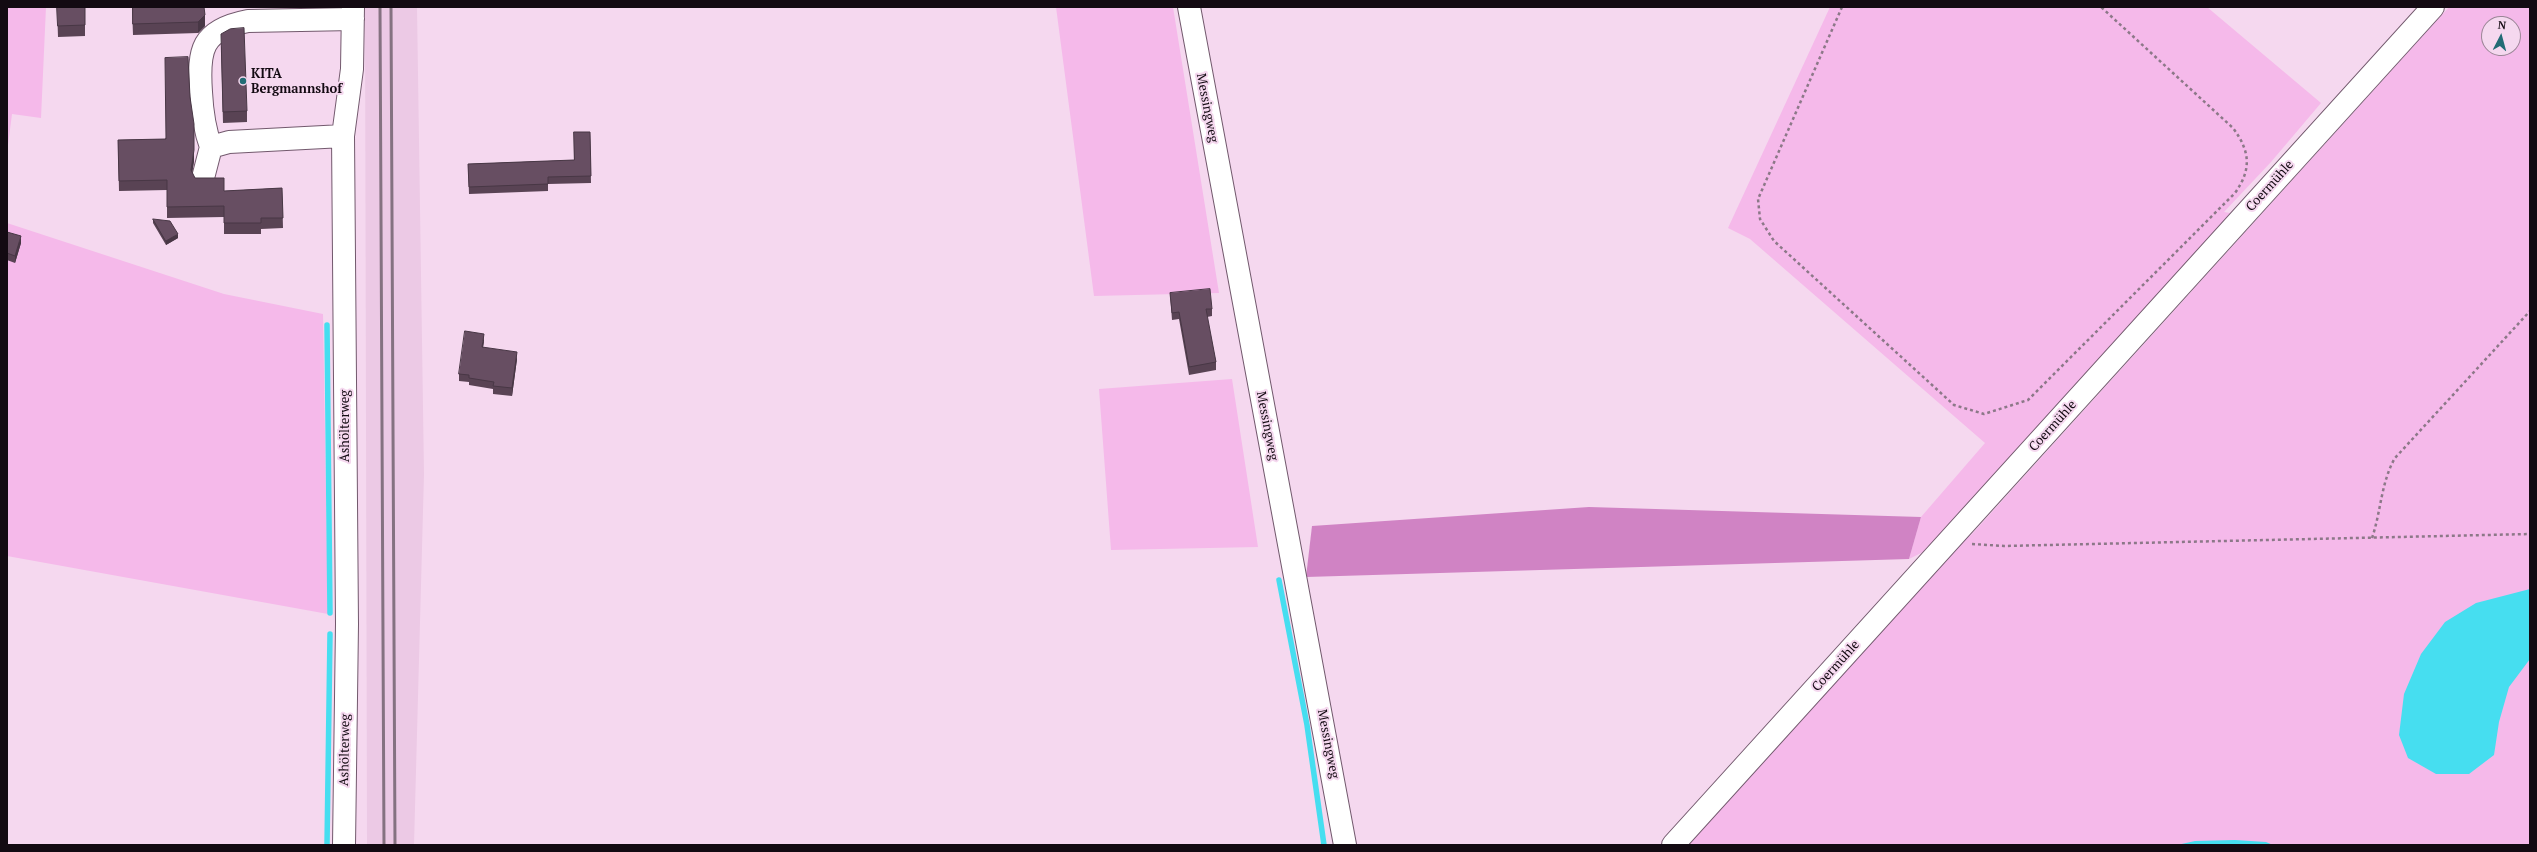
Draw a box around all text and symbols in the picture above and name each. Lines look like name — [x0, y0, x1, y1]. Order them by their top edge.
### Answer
north arrow — [2481, 16, 2521, 56]
text: N — [2497, 18, 2507, 32]
place label: KITA Bergmannshof — [251, 66, 342, 97]
street label: Messingweg — [1193, 72, 1221, 144]
marker: KITA Bergmannshof — [238, 76, 248, 86]
street label: Coermühle — [2243, 157, 2297, 215]
street label: Ashölterweg — [337, 390, 353, 462]
street label: Messingweg — [1253, 390, 1281, 462]
street label: Coermühle — [2026, 397, 2080, 455]
street label: Coermühle — [1809, 637, 1863, 695]
street label: Messingweg — [1314, 708, 1342, 780]
street label: Ashölterweg — [337, 714, 353, 786]

